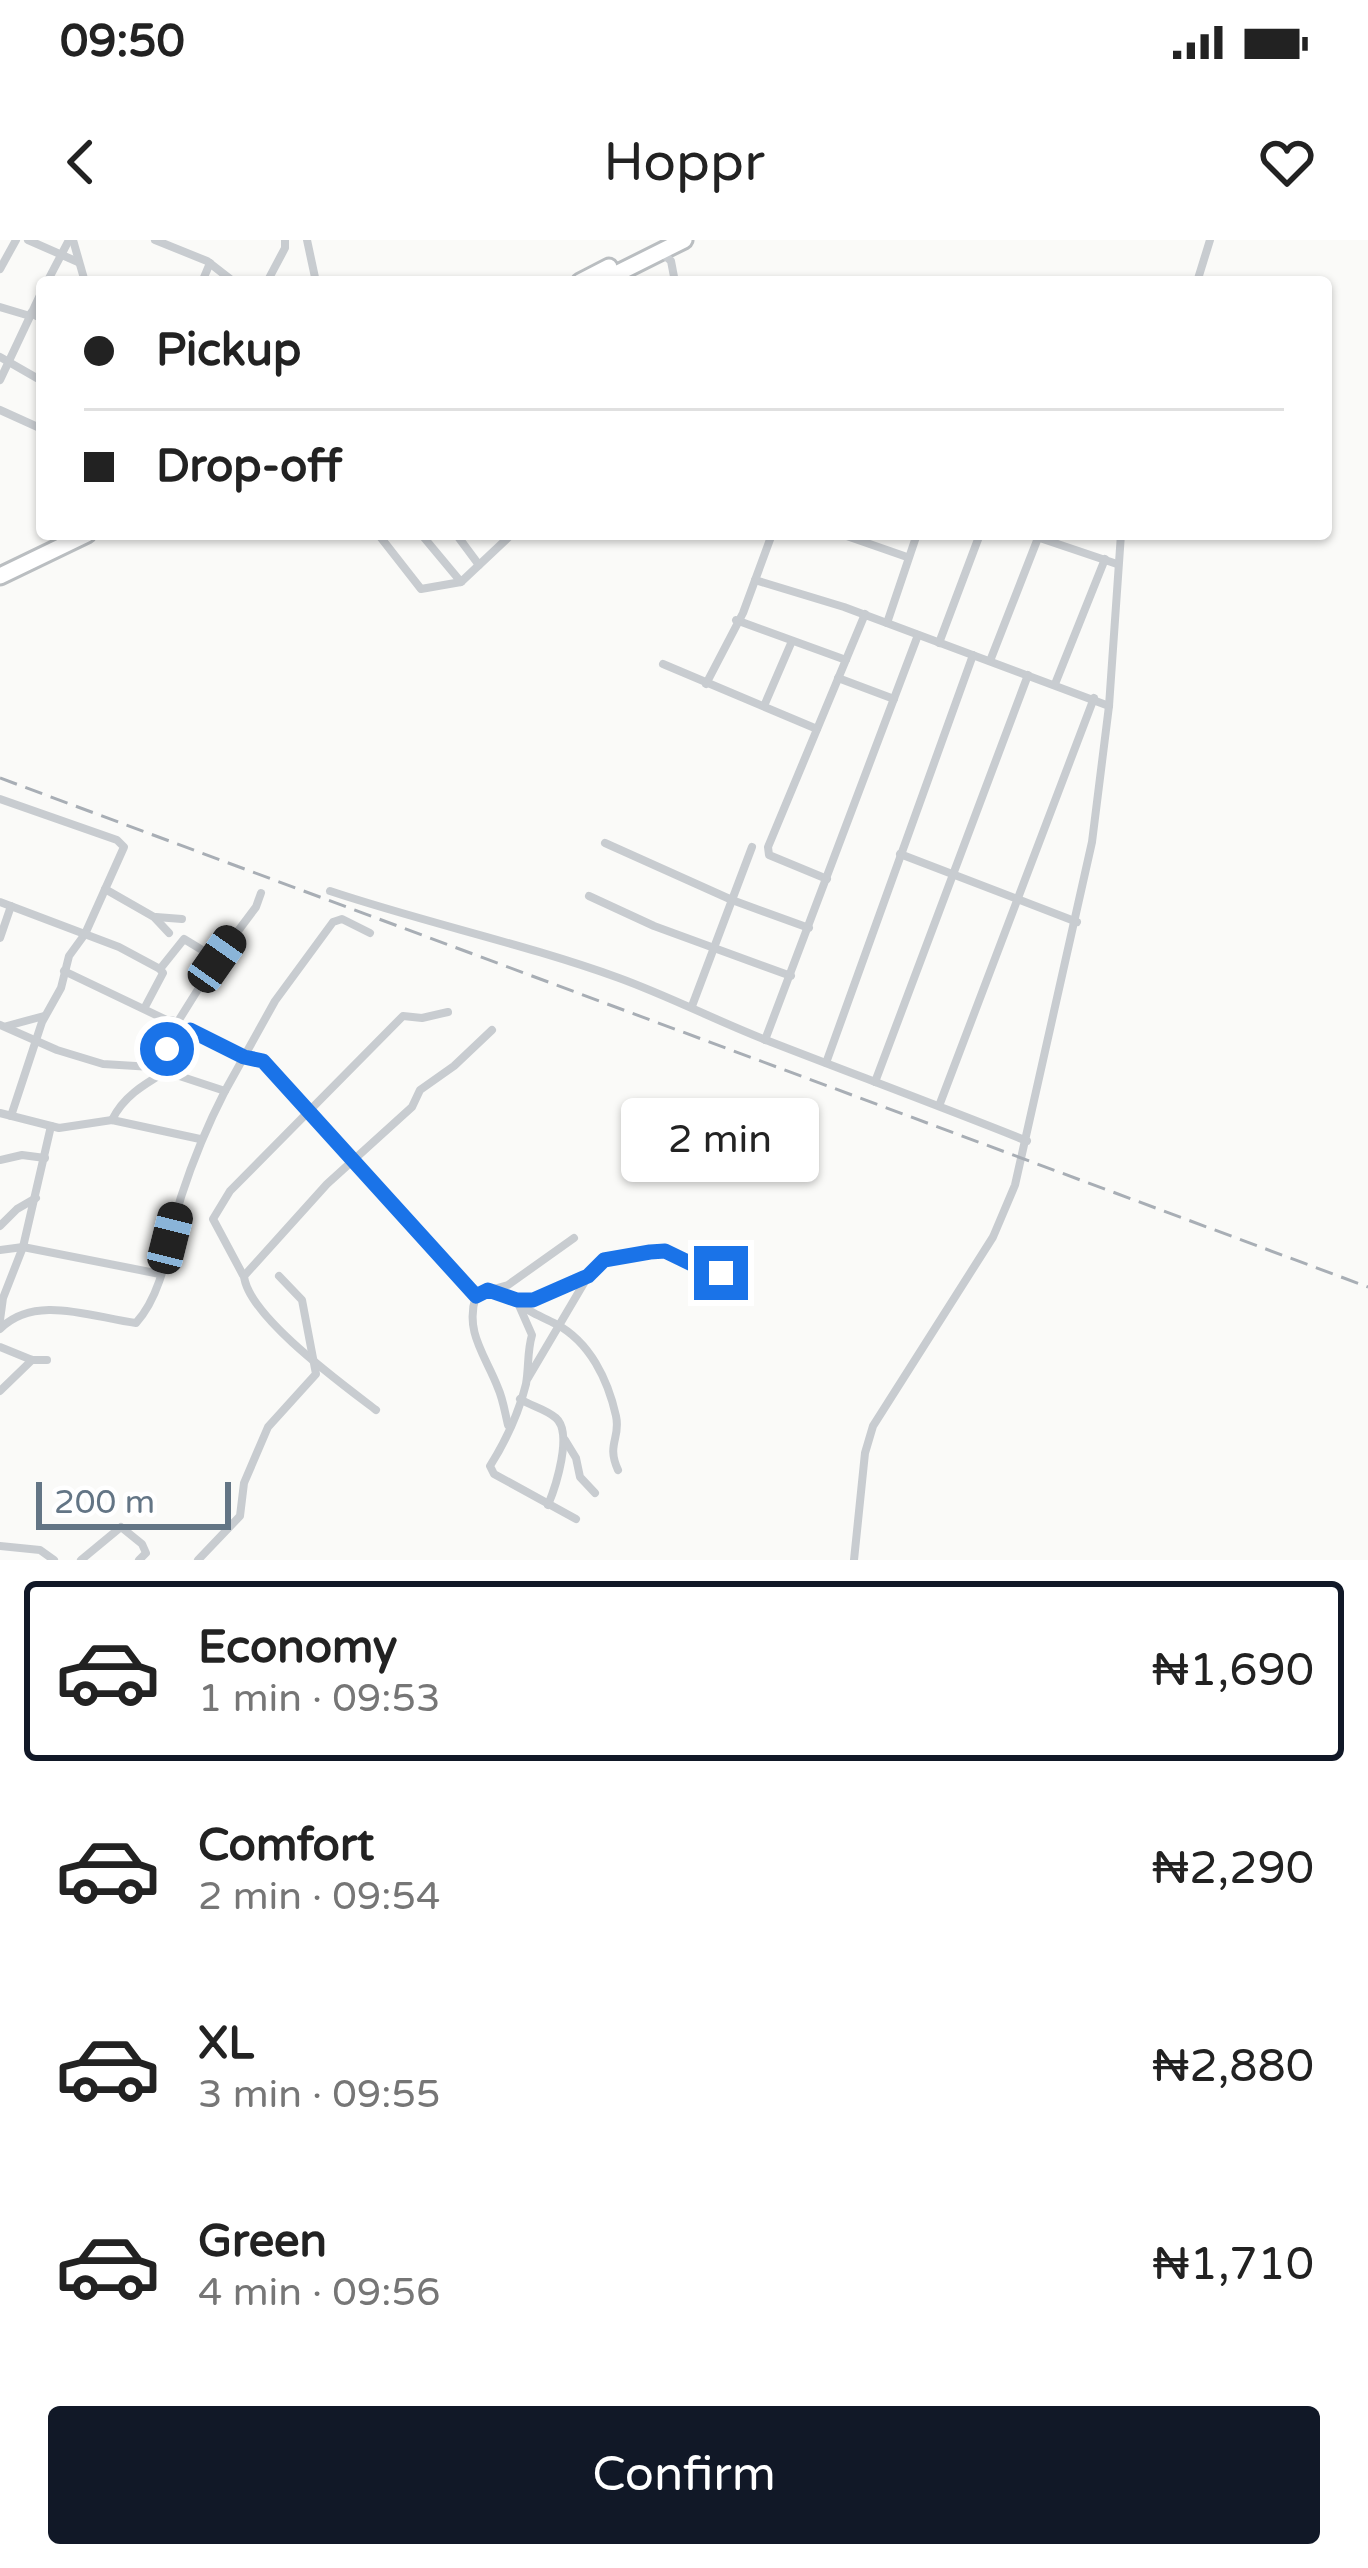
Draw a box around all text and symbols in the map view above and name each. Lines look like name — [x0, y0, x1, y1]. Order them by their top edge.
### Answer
text: 09:50 — [60, 15, 185, 69]
icon: back — [48, 129, 114, 195]
icon: heart — [1254, 129, 1320, 195]
text: Hoppr — [603, 130, 765, 195]
text: Pickup — [156, 324, 301, 378]
text: Drop-off — [156, 440, 342, 494]
car — [182, 919, 252, 999]
route start — [140, 1022, 194, 1076]
callout: 2 min — [622, 1099, 820, 1183]
text: 2 min — [668, 1116, 772, 1163]
car — [144, 1199, 196, 1277]
route end — [694, 1246, 748, 1300]
scale bar — [36, 1476, 231, 1529]
text: 200 m — [54, 1483, 155, 1522]
icon: car — [54, 1617, 162, 1725]
text: Economy — [198, 1621, 397, 1675]
text: ₦1,690 — [1152, 1644, 1314, 1698]
text: 1 min · 09:53 — [198, 1675, 440, 1722]
icon: car — [54, 1815, 162, 1923]
text: Comfort — [198, 1819, 374, 1873]
text: ₦2,290 — [1152, 1842, 1314, 1896]
text: 2 min · 09:54 — [198, 1873, 440, 1920]
icon: car — [54, 2013, 162, 2121]
text: XL — [198, 2017, 254, 2071]
text: ₦2,880 — [1152, 2040, 1314, 2094]
text: 3 min · 09:55 — [198, 2071, 440, 2118]
icon: car — [54, 2211, 162, 2319]
text: Green — [198, 2215, 327, 2269]
text: ₦1,710 — [1152, 2238, 1314, 2292]
text: 4 min · 09:56 — [198, 2269, 440, 2316]
button: Confirm — [48, 2406, 1320, 2544]

